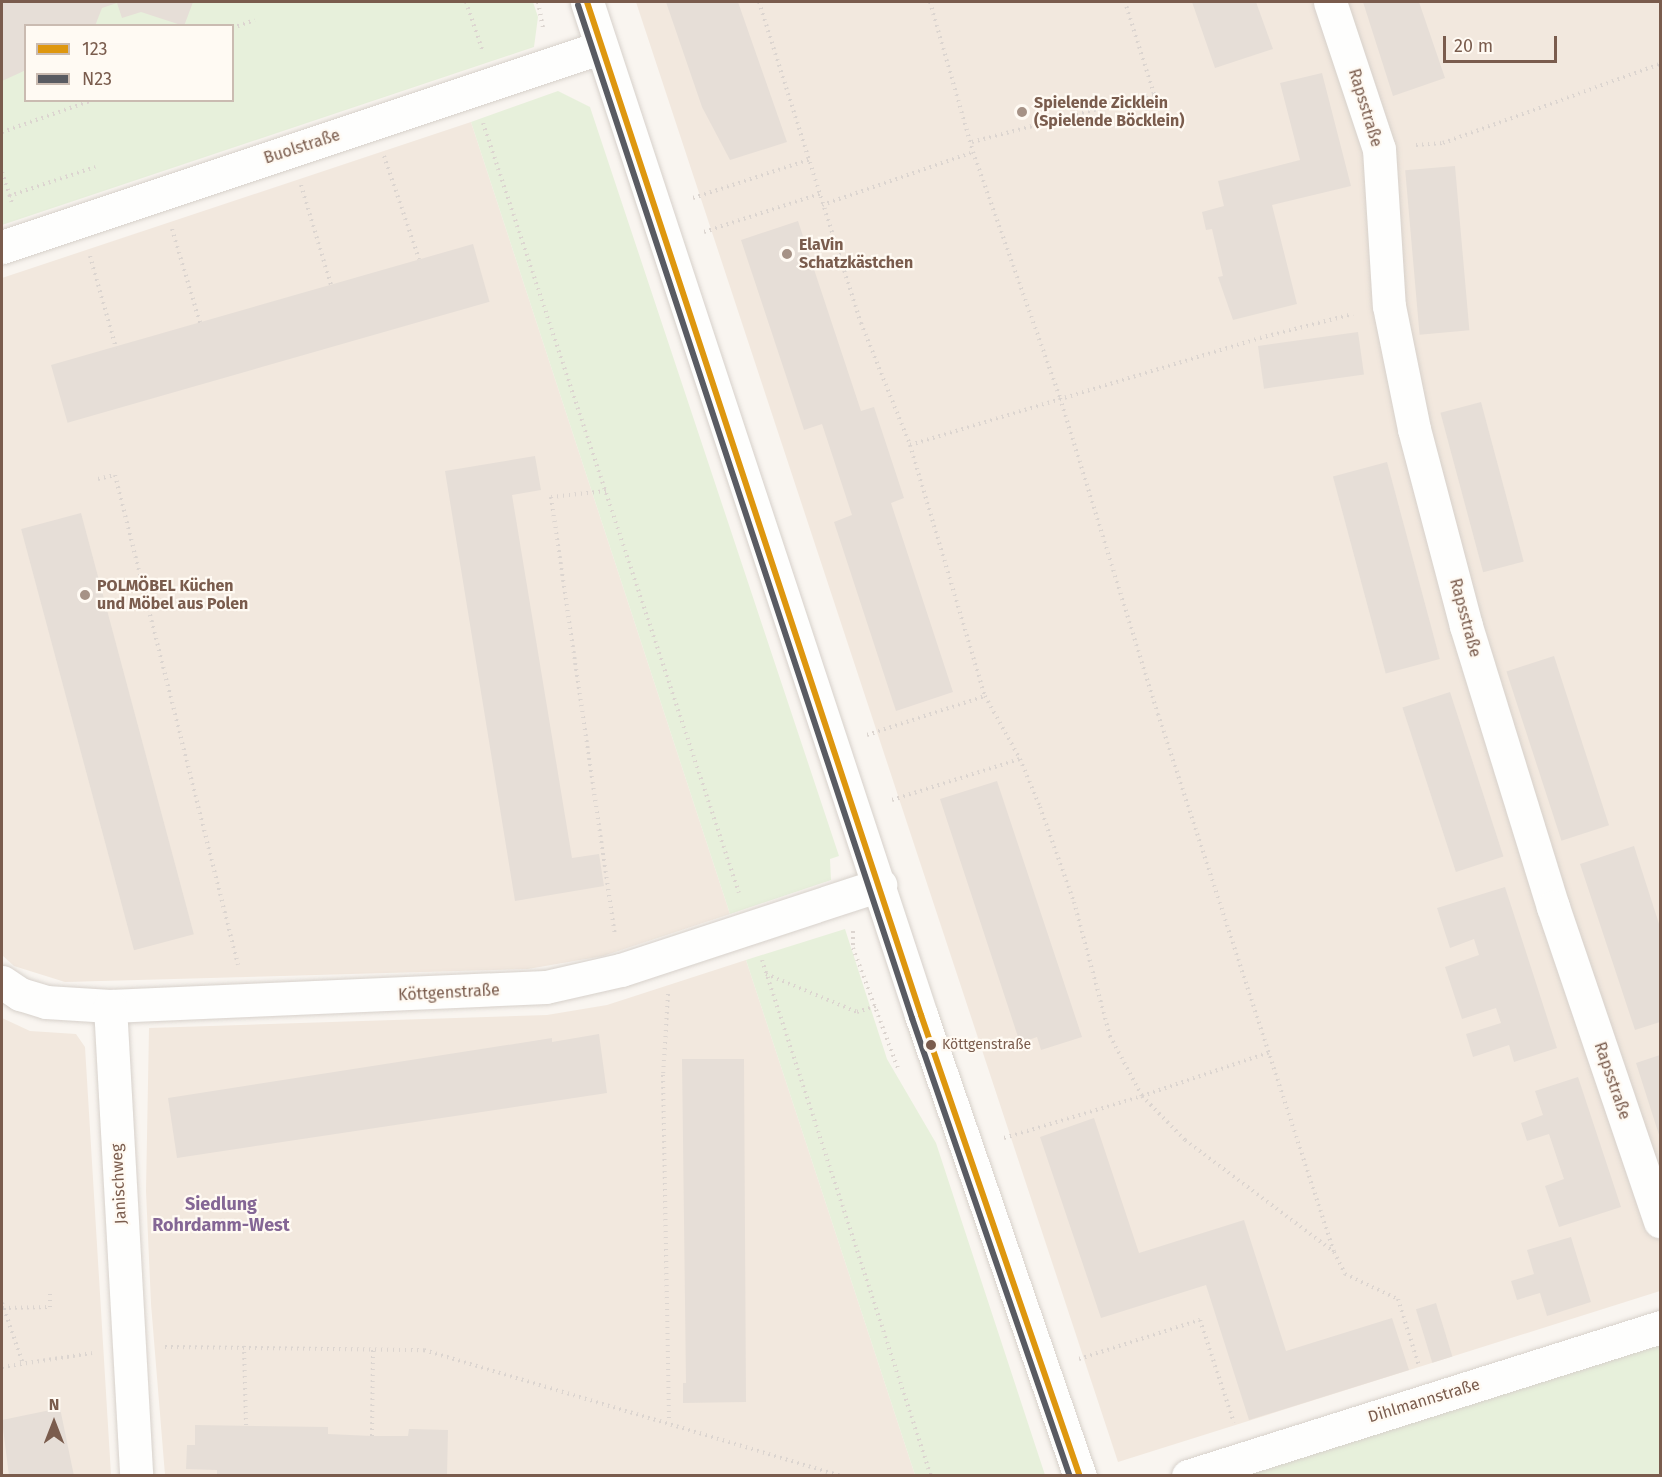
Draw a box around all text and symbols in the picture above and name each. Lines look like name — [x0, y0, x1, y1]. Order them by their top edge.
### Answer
legend — [24, 24, 234, 102]
scale bar — [1446, 24, 1560, 62]
text: 20 m — [1454, 35, 1493, 57]
text: 123 — [82, 38, 108, 60]
street label: Rapsstraße — [1344, 67, 1386, 149]
text: N23 — [82, 68, 112, 90]
place label: Spielende Zicklein (Spielende Böcklein) — [1034, 93, 1184, 131]
marker: Spielende Zicklein (Spielende Böcklein) — [1015, 105, 1029, 119]
street label: Buolstraße — [262, 126, 342, 168]
place label: ElaVin Schatzkästchen — [799, 235, 913, 273]
marker: ElaVin Schatzkästchen — [780, 247, 794, 261]
place label: POLMÖBEL Küchen und Möbel aus Polen — [97, 576, 248, 614]
street label: Rapsstraße — [1445, 576, 1485, 660]
marker: POLMÖBEL Küchen und Möbel aus Polen — [78, 588, 92, 602]
street label: Köttgenstraße — [398, 981, 500, 1005]
place label: Köttgenstraße — [942, 1037, 1031, 1053]
marker: Köttgenstraße — [925, 1039, 937, 1051]
street label: Rapsstraße — [1590, 1040, 1634, 1122]
street label: Janischweg — [107, 1143, 131, 1225]
district label: Siedlung Rohrdamm-West — [152, 1194, 290, 1236]
street label: Dihlmannstraße — [1366, 1375, 1482, 1427]
north arrow — [24, 1393, 84, 1453]
text: N — [49, 1395, 59, 1414]

